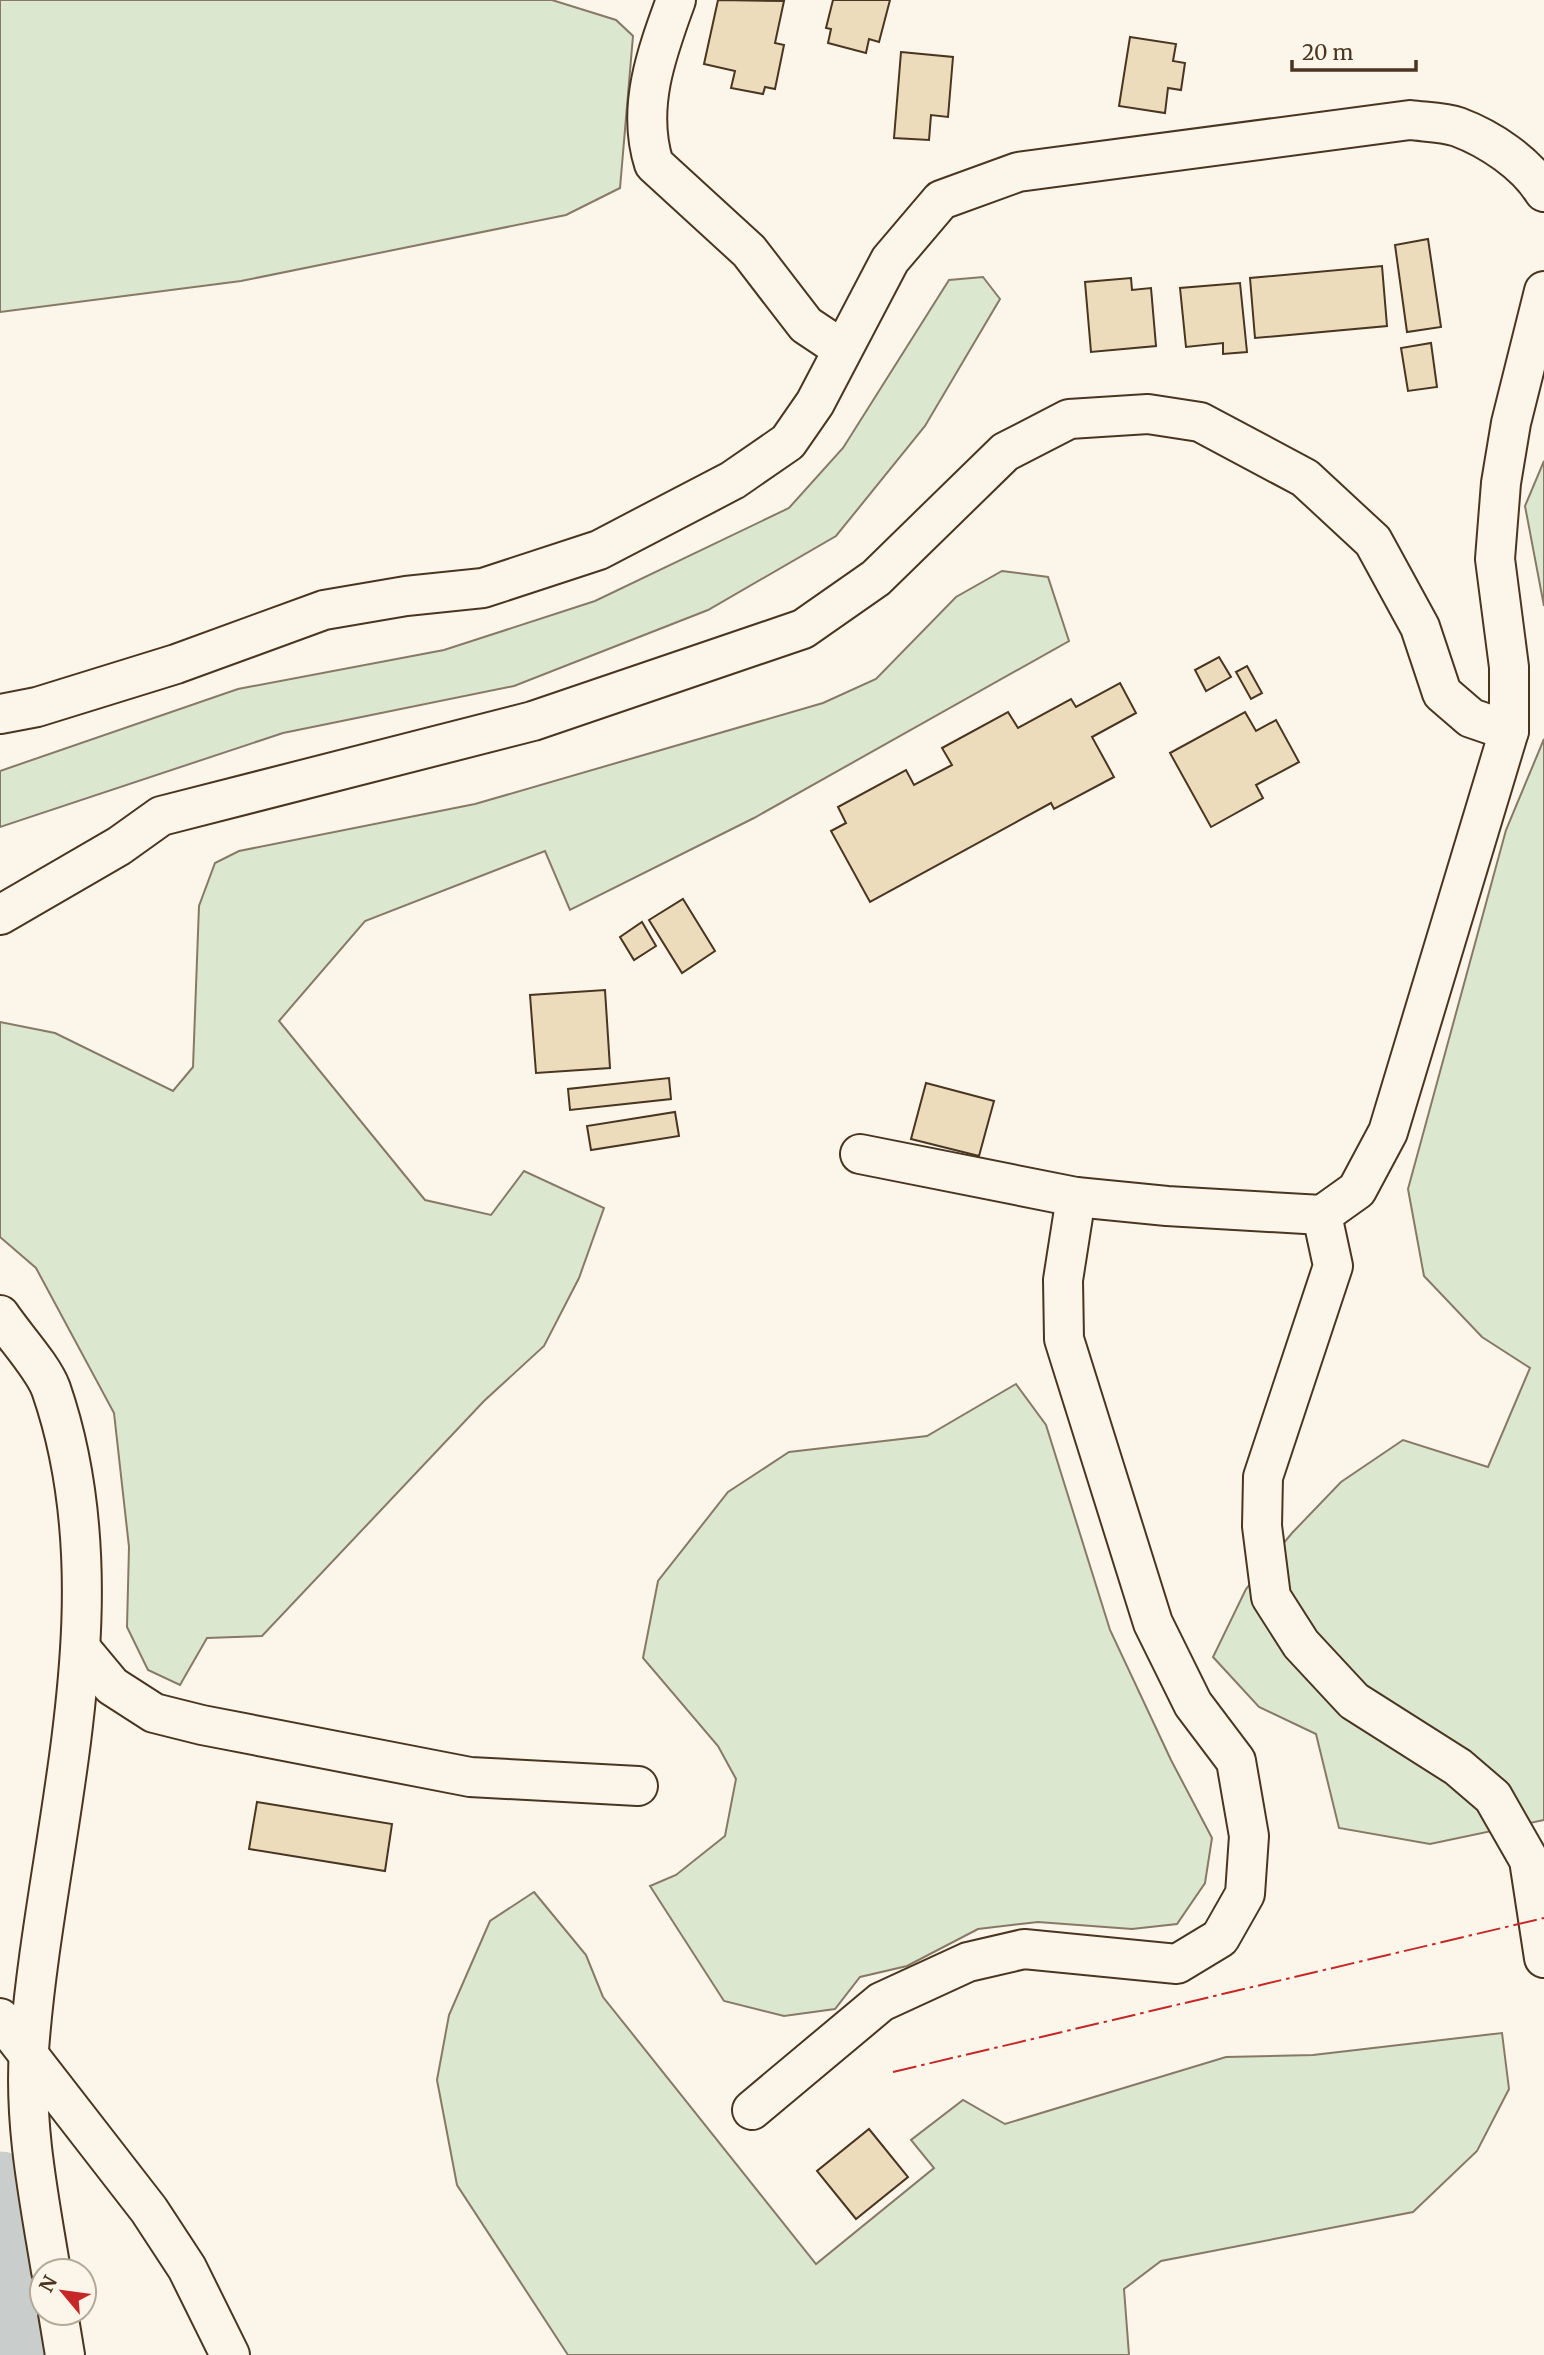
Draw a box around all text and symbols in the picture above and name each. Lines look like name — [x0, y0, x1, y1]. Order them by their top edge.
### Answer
scale bar — [1292, 28, 1416, 72]
text: 20 m — [1302, 39, 1354, 66]
north arrow — [28, 2257, 98, 2327]
text: N — [34, 2271, 62, 2296]

